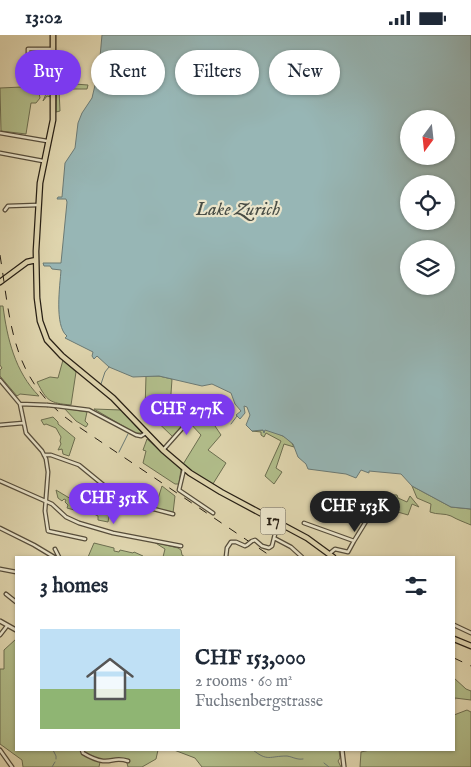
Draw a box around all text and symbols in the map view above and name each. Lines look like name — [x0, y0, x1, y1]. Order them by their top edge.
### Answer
text: 13:02 — [25, 6, 62, 30]
chip: Buy — [15, 50, 81, 95]
chip: Rent — [91, 50, 165, 95]
chip: Filters — [175, 50, 259, 95]
chip: New — [269, 50, 340, 95]
north arrow — [400, 110, 455, 165]
map controls — [400, 110, 455, 295]
button: locate — [400, 175, 455, 230]
water label: Lake Zurich — [195, 198, 280, 222]
button: layers — [400, 240, 455, 295]
pin: CHF 277K — [135, 393, 239, 436]
text: CHF 277K — [151, 400, 223, 420]
pin: CHF 351K — [62, 483, 166, 525]
text: CHF 351K — [80, 489, 148, 509]
pin: CHF 153K — [303, 491, 407, 533]
text: CHF 153K — [321, 497, 389, 517]
road number: 17 — [260, 507, 286, 535]
icon: filters — [402, 572, 430, 600]
text: 3 homes — [40, 573, 108, 600]
text: CHF 153,000 — [195, 645, 306, 672]
icon: home — [80, 649, 140, 709]
text: 2 rooms · 60 m² — [195, 672, 293, 692]
text: Fuchsenbergstrasse — [195, 692, 323, 712]

